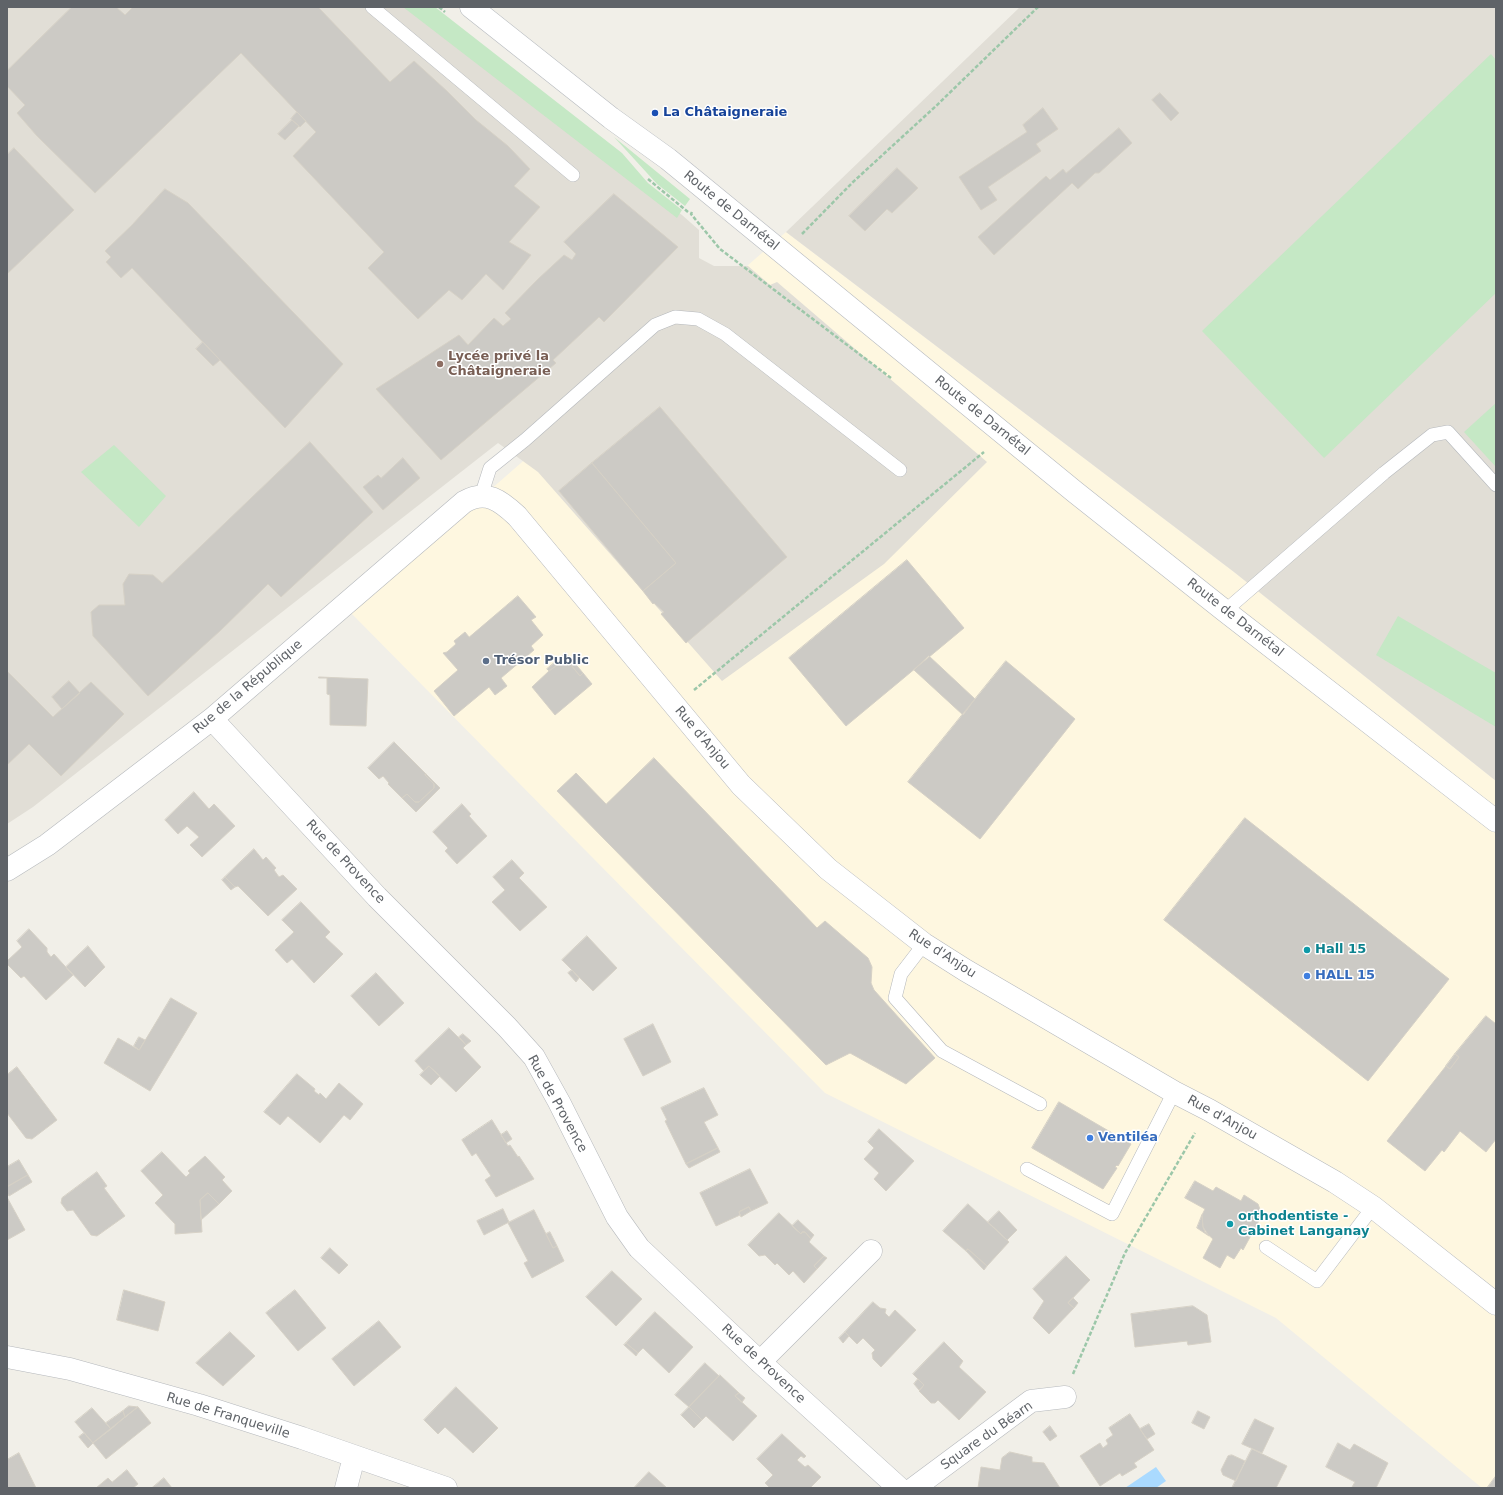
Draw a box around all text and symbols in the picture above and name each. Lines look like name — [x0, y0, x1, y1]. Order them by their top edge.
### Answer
place label: La Châtaigneraie — [663, 105, 787, 121]
marker: La Châtaigneraie — [650, 108, 660, 118]
street label: Route de Darnétal — [680, 168, 782, 254]
place label: Lycée privé la Châtaigneraie — [448, 349, 551, 380]
marker: Lycée privé la Châtaigneraie — [435, 359, 445, 369]
street label: Route de Darnétal — [931, 373, 1033, 459]
street label: Route de Darnétal — [1184, 575, 1286, 661]
street label: Rue de la République — [190, 637, 306, 737]
place label: Trésor Public — [494, 653, 589, 669]
marker: Trésor Public — [481, 656, 491, 666]
street label: Rue d'Anjou — [671, 703, 733, 773]
street label: Rue de Provence — [302, 817, 388, 907]
street label: Rue d'Anjou — [905, 926, 979, 982]
place label: Hall 15 — [1315, 942, 1366, 958]
marker: Hall 15 — [1302, 945, 1312, 955]
place label: HALL 15 — [1315, 968, 1375, 984]
marker: HALL 15 — [1302, 971, 1312, 981]
street label: Rue de Provence — [524, 1053, 590, 1155]
street label: Rue d'Anjou — [1184, 1092, 1260, 1144]
place label: Ventiléa — [1098, 1130, 1158, 1146]
marker: Ventiléa — [1085, 1133, 1095, 1143]
place label: orthodentiste - Cabinet Langanay — [1238, 1209, 1369, 1240]
marker: orthodentiste - Cabinet Langanay — [1225, 1219, 1235, 1229]
street label: Rue de Provence — [718, 1321, 808, 1407]
street label: Rue de Franqueville — [164, 1390, 292, 1442]
street label: Square du Béarn — [938, 1398, 1036, 1474]

